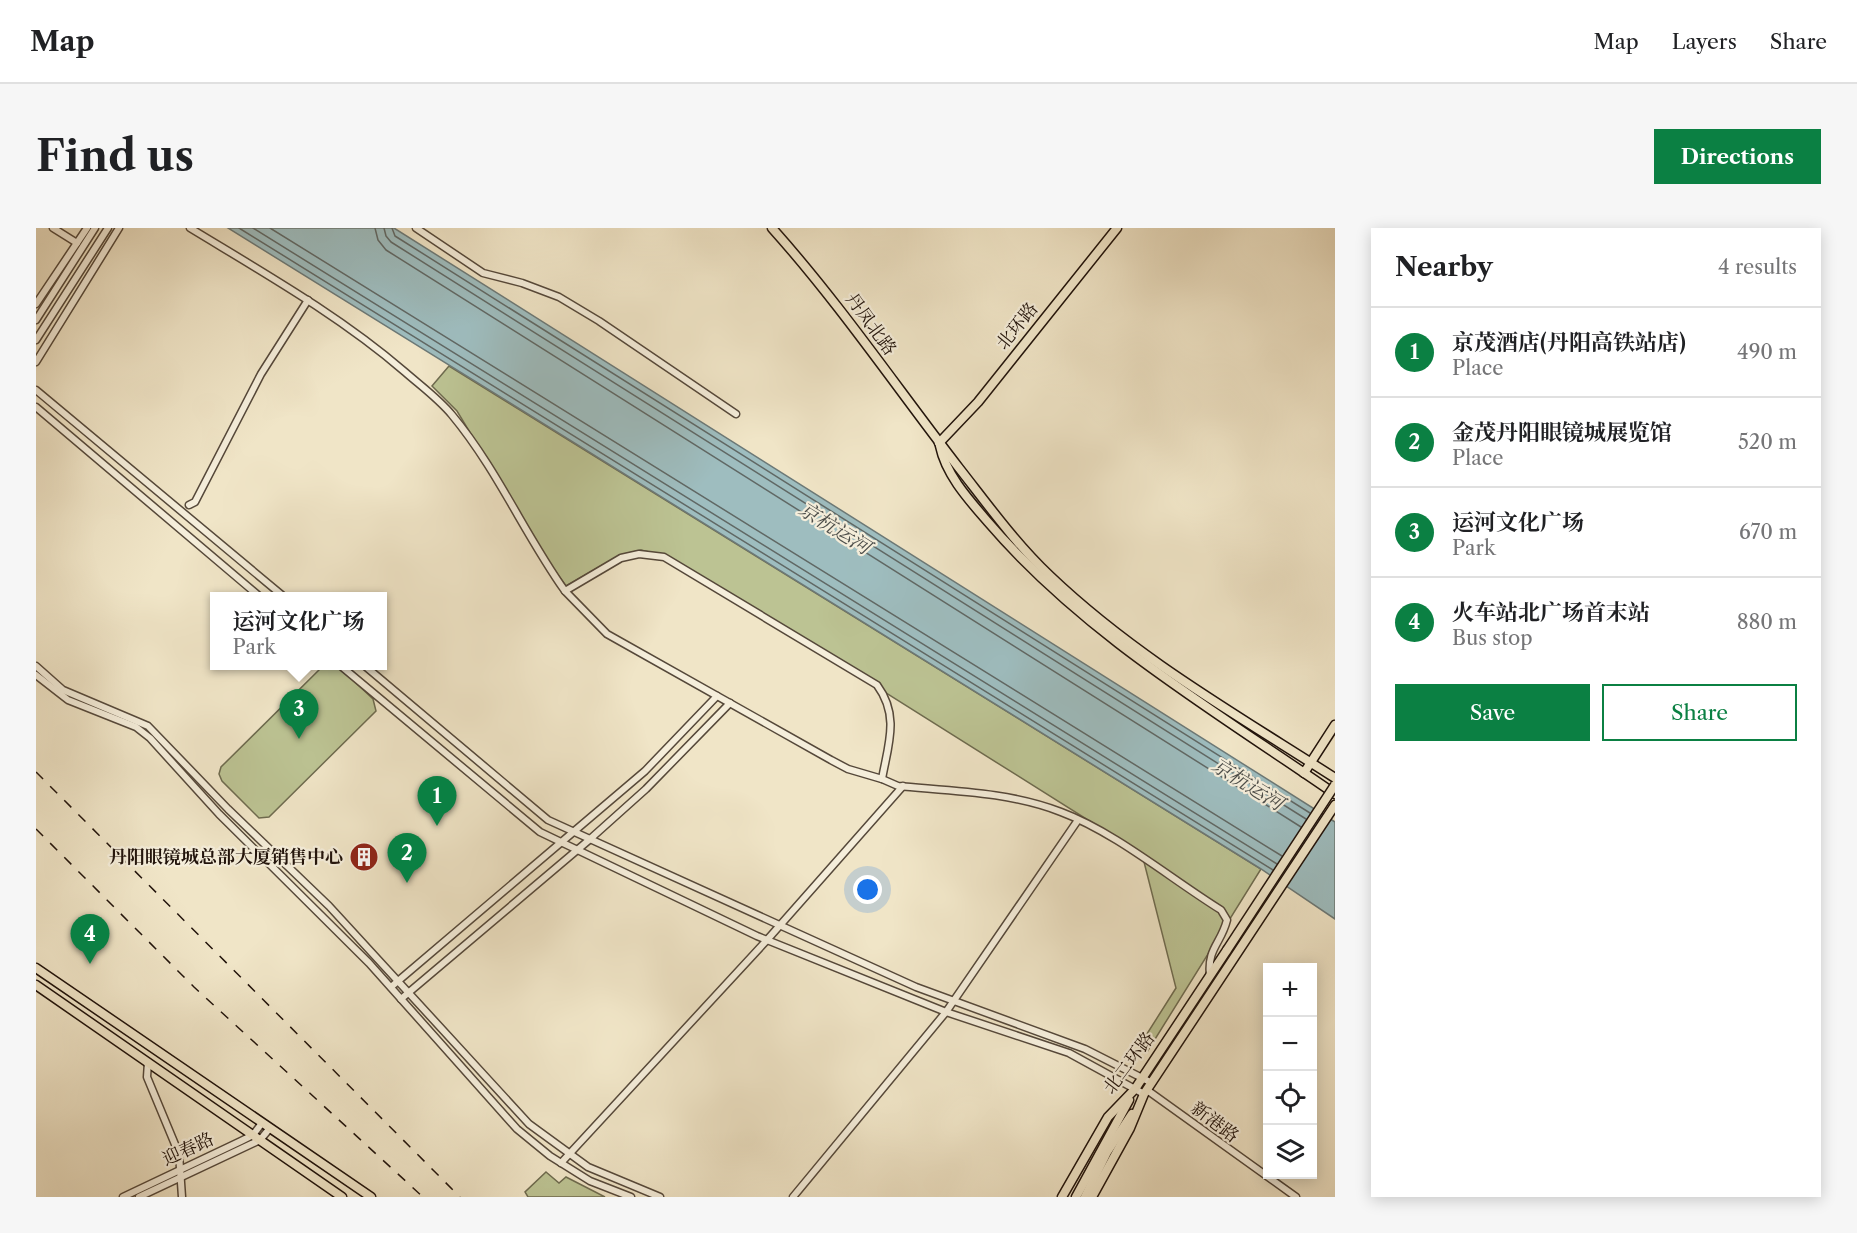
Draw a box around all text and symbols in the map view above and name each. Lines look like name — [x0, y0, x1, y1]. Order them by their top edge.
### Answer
text: Map — [30, 24, 94, 58]
text: Map — [1594, 29, 1639, 54]
text: Layers — [1672, 29, 1737, 54]
text: Share — [1770, 29, 1827, 54]
button: Directions — [1654, 129, 1821, 184]
text: Find us — [36, 130, 194, 182]
text: Nearby — [1395, 251, 1493, 283]
text: 4 results — [1718, 255, 1797, 279]
street label: 丹凤北路 — [841, 288, 901, 360]
street label: 北环路 — [991, 298, 1043, 354]
text: 京茂酒店(丹阳高铁站店) — [1452, 329, 1686, 356]
text: 1 — [1410, 340, 1419, 364]
text: 490 m — [1737, 340, 1797, 364]
text: Place — [1452, 356, 1503, 380]
text: 金茂丹阳眼镜城展览馆 — [1452, 419, 1672, 446]
text: 2 — [1409, 430, 1420, 454]
text: 520 m — [1738, 430, 1797, 454]
text: Place — [1452, 446, 1503, 470]
water label: 京杭运河 — [795, 497, 878, 561]
text: 运河文化广场 — [1452, 509, 1584, 536]
text: 3 — [1409, 520, 1420, 544]
text: 670 m — [1739, 520, 1797, 544]
text: Park — [1452, 536, 1495, 560]
popup — [210, 592, 387, 670]
text: 火车站北广场首末站 — [1452, 599, 1650, 626]
text: 运河文化广场 — [232, 608, 365, 635]
text: 4 — [1409, 610, 1420, 634]
text: 880 m — [1737, 610, 1797, 634]
text: Bus stop — [1452, 626, 1533, 650]
text: Park — [232, 635, 276, 659]
button: Save — [1395, 684, 1590, 741]
button: Share — [1602, 684, 1797, 741]
pin: 3 — [280, 690, 318, 739]
water label: 京杭运河 — [1208, 753, 1291, 817]
pin: 1 — [418, 776, 456, 826]
pin: 2 — [388, 834, 427, 883]
building icon: 丹阳眼镜城总部大厦销售中心 — [348, 841, 380, 873]
place label: 丹阳眼镜城总部大厦销售中心 — [109, 846, 343, 868]
your location — [853, 875, 882, 904]
pin: 4 — [70, 914, 110, 964]
map controls — [1263, 963, 1317, 1179]
button: + — [1263, 963, 1317, 1017]
button: − — [1263, 1017, 1317, 1071]
street label: 北二环路 — [1099, 1028, 1159, 1098]
button: locate — [1263, 1071, 1317, 1125]
street label: 新港路 — [1187, 1097, 1243, 1147]
button: layers — [1263, 1125, 1317, 1179]
street label: 迎春路 — [159, 1128, 217, 1170]

